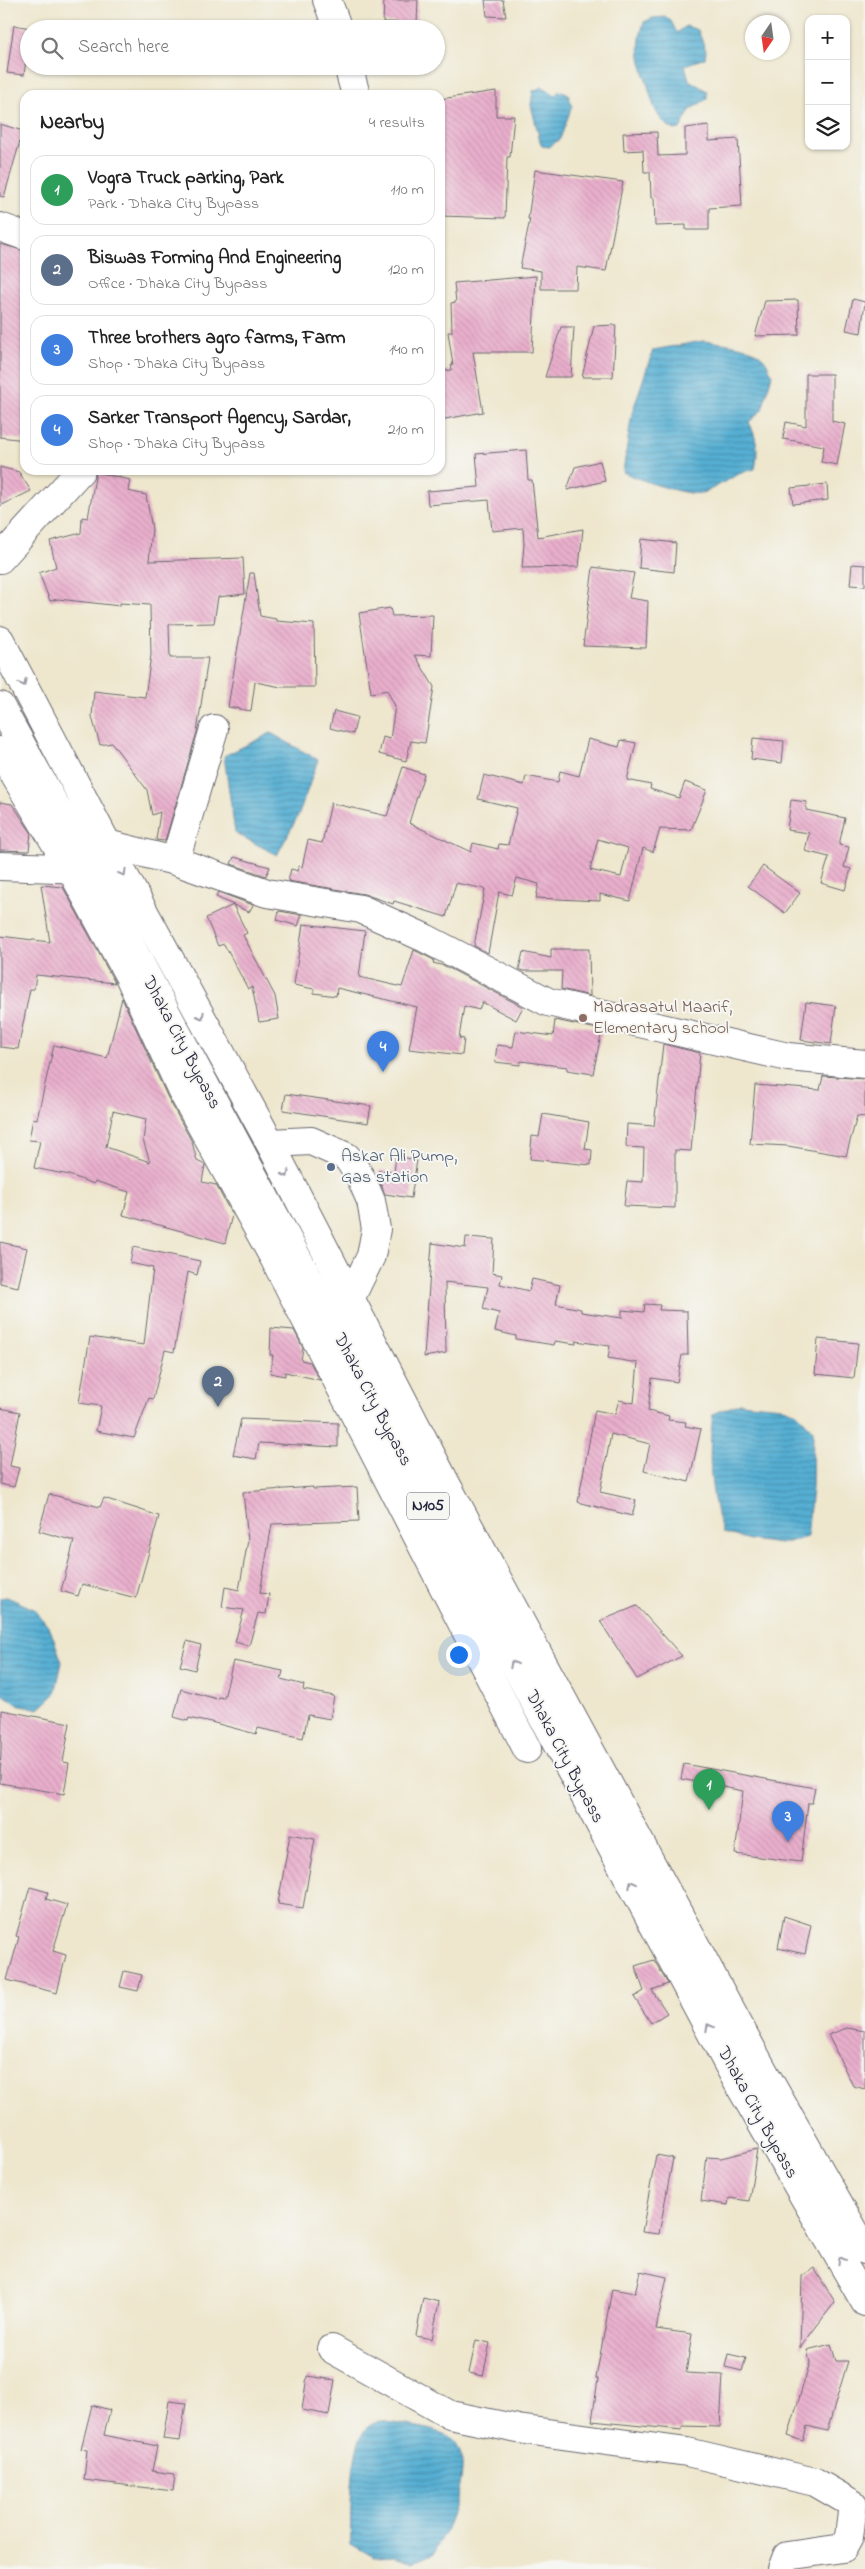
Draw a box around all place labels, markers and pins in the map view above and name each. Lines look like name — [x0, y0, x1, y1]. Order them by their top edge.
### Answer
place label: Madrasatul Maarif, Elementary school — [593, 995, 732, 1042]
marker: Madrasatul Maarif, Elementary school — [577, 1012, 589, 1024]
pin: 4 — [367, 1031, 399, 1072]
place label: Askar Ali Pump, Gas station — [341, 1144, 457, 1191]
marker: Askar Ali Pump, Gas station — [325, 1161, 337, 1173]
pin: 2 — [202, 1366, 234, 1407]
pin: 1 — [693, 1769, 725, 1810]
pin: 3 — [772, 1801, 804, 1842]

